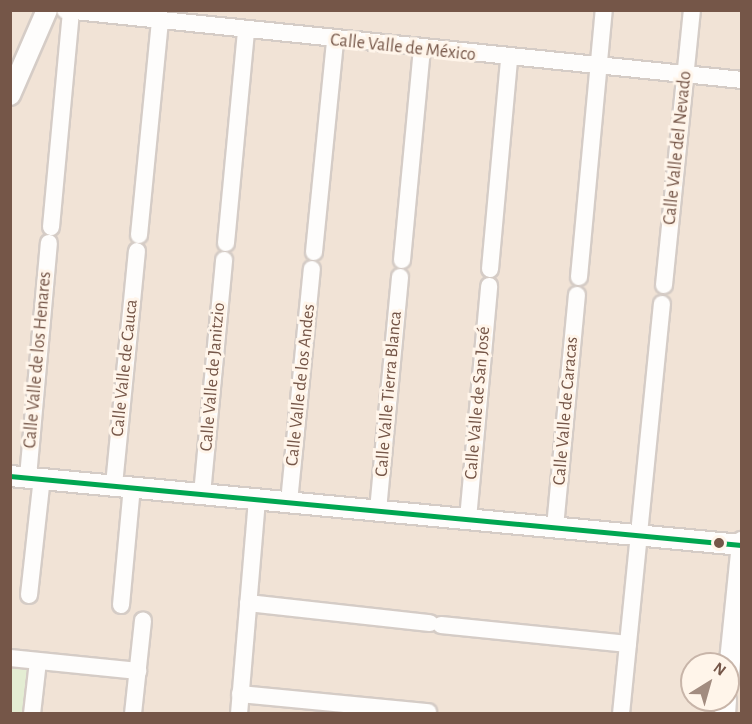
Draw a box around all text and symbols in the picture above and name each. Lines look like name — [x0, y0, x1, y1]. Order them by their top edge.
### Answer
street label: Calle Valle de México — [329, 30, 477, 66]
street label: Calle Valle del Nevado — [659, 70, 697, 226]
street label: Calle Valle de los Henares — [20, 271, 56, 449]
street label: Calle Valle de Cauca — [107, 298, 143, 438]
street label: Calle Valle de Janitzio — [196, 302, 230, 452]
street label: Calle Valle de los Andes — [282, 303, 320, 467]
street label: Calle Valle Tierra Blanca — [371, 310, 407, 478]
street label: Calle Valle de San José — [461, 326, 495, 480]
street label: Calle Valle de Caracas — [549, 336, 583, 486]
unlabelled marker — [713, 537, 725, 549]
north arrow — [680, 652, 740, 712]
text: N — [710, 659, 729, 679]

